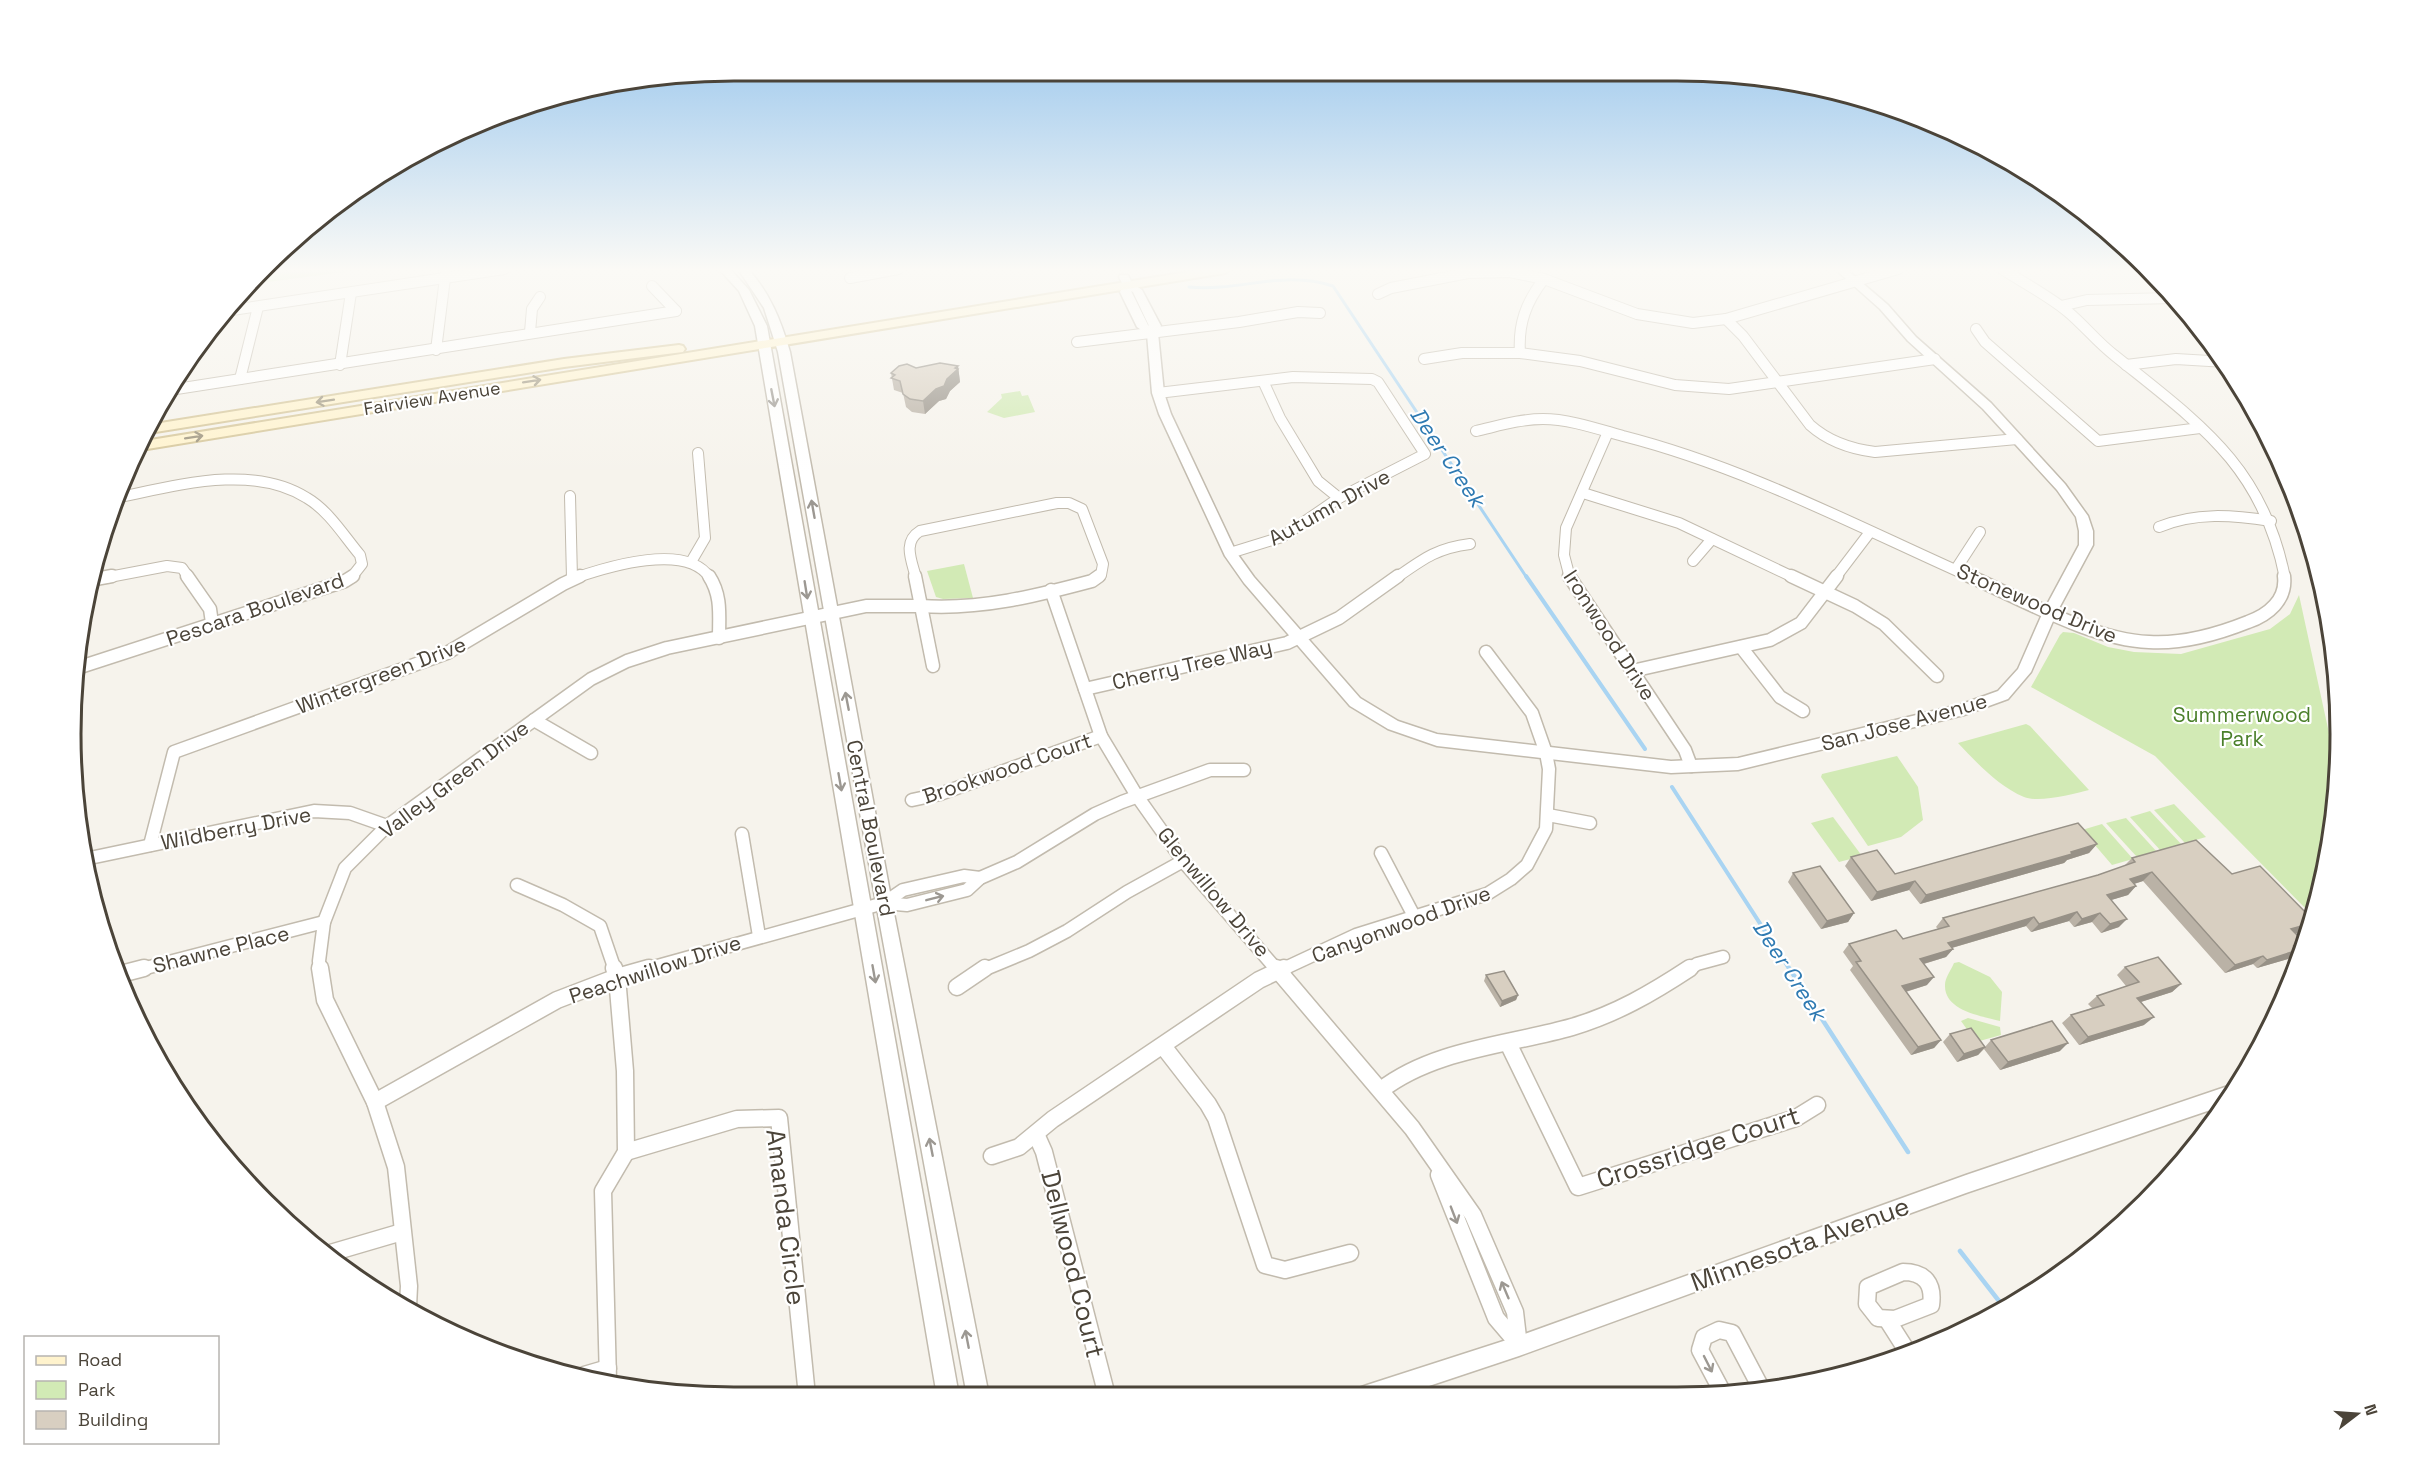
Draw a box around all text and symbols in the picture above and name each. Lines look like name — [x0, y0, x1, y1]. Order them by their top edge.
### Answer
street label: Fairview Avenue — [362, 376, 502, 420]
one-way arrow — [521, 376, 541, 387]
one-way arrow — [768, 388, 779, 408]
one-way arrow — [316, 396, 336, 407]
water label: Deer Creek — [1404, 402, 1493, 514]
one-way arrow — [184, 431, 203, 442]
street label: Autumn Drive — [1263, 462, 1395, 552]
one-way arrow — [807, 500, 818, 520]
street label: Stonewood Drive — [1953, 557, 2121, 649]
street label: Ironwood Drive — [1558, 565, 1662, 705]
street label: Pescara Boulevard — [162, 566, 348, 652]
one-way arrow — [801, 580, 812, 600]
street label: Wintergreen Drive — [292, 630, 470, 720]
street label: Cherry Tree Way — [1109, 632, 1275, 696]
street label: San Jose Avenue — [1818, 687, 1990, 757]
one-way arrow — [841, 692, 852, 712]
park label: Summerwood Park — [2173, 701, 2311, 752]
street label: Valley Green Drive — [374, 714, 534, 844]
street label: Brookwood Court — [919, 726, 1095, 810]
street label: Central Boulevard — [841, 737, 901, 919]
one-way arrow — [834, 772, 845, 792]
street label: Wildberry Drive — [159, 800, 313, 856]
street label: Glenwillow Drive — [1152, 821, 1276, 963]
street label: Canyonwood Drive — [1308, 879, 1494, 969]
one-way arrow — [925, 892, 944, 904]
water label: Deer Creek — [1747, 914, 1834, 1027]
street label: Shawne Place — [150, 919, 292, 979]
street label: Peachwillow Drive — [566, 928, 744, 1010]
one-way arrow — [868, 964, 879, 984]
street label: Crossridge Court — [1592, 1098, 1804, 1196]
street label: Amanda Circle — [758, 1127, 814, 1307]
one-way arrow — [925, 1138, 936, 1157]
street label: Dellwood Court — [1033, 1167, 1113, 1361]
street label: Minnesota Avenue — [1686, 1189, 1914, 1299]
one-way arrow — [1449, 1205, 1460, 1224]
one-way arrow — [1499, 1281, 1511, 1299]
one-way arrow — [961, 1329, 972, 1349]
legend — [24, 1336, 219, 1444]
text: Road — [78, 1348, 122, 1371]
one-way arrow — [1703, 1355, 1714, 1373]
text: Park — [78, 1378, 116, 1401]
north arrow — [2327, 1384, 2387, 1444]
text: N — [2359, 1402, 2382, 1418]
text: Building — [78, 1408, 148, 1431]

